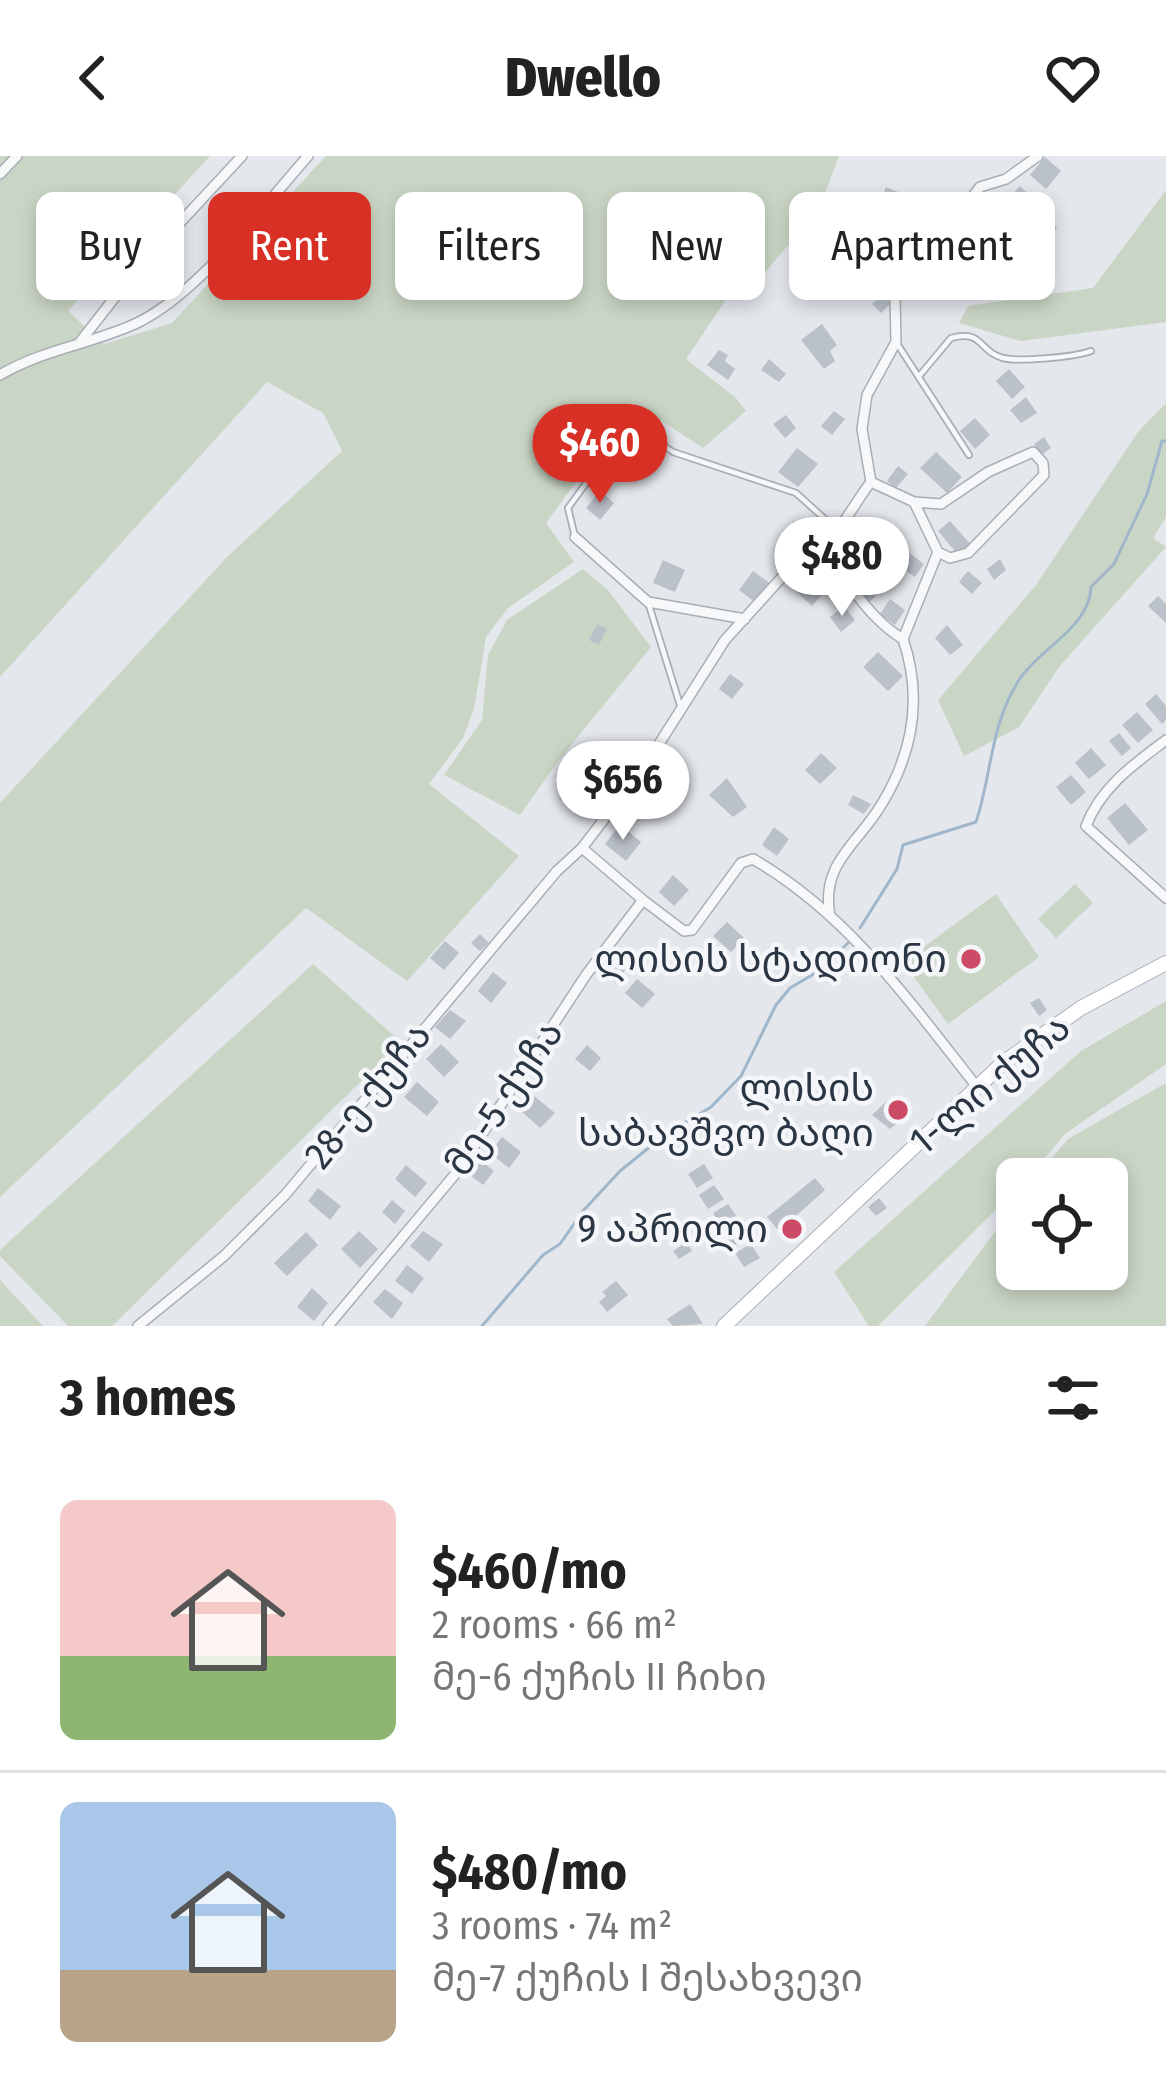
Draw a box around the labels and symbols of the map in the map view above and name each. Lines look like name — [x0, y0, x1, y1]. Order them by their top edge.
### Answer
pin: $460 — [529, 404, 671, 506]
pin: $480 — [771, 517, 913, 619]
pin: $656 — [552, 741, 694, 843]
place label: ლისის სტადიონი — [594, 936, 947, 982]
marker: ლისის სტადიონი — [958, 946, 984, 972]
street label: 1-ლი ქუჩა — [901, 1004, 1079, 1164]
street label: მე-5 ქუჩა — [435, 1011, 573, 1185]
street label: 28-ე ქუჩა — [295, 1013, 441, 1177]
place label: ლისის საბავშვო ბაღი — [578, 1065, 874, 1156]
marker: ლისის საბავშვო ბაღი — [885, 1097, 911, 1123]
place label: 9 აპრილი — [577, 1206, 768, 1252]
marker: 9 აპრილი — [779, 1216, 805, 1242]

